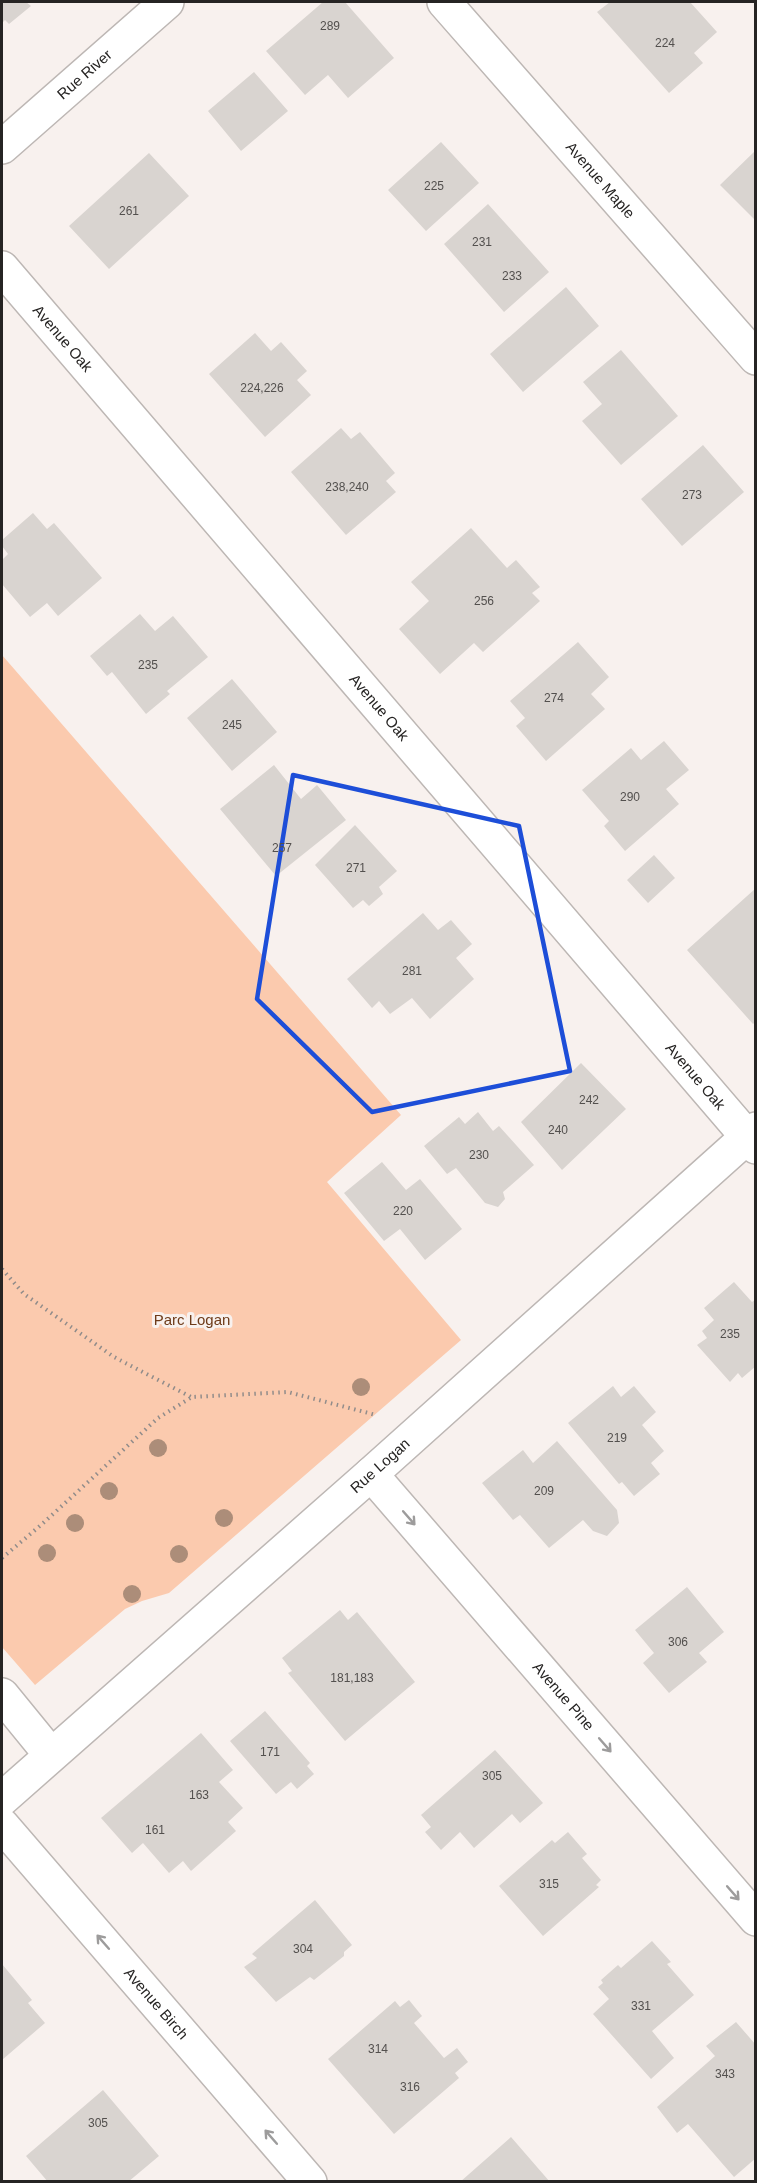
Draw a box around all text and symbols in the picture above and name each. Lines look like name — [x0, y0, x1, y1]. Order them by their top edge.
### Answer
house number: 289 — [320, 19, 340, 33]
house number: 224 — [655, 36, 675, 50]
street label: Rue River — [54, 46, 115, 102]
street label: Avenue Maple — [563, 138, 638, 221]
house number: 225 — [424, 179, 444, 193]
house number: 261 — [119, 204, 139, 218]
house number: 231 — [472, 235, 492, 249]
house number: 233 — [502, 269, 522, 283]
street label: Avenue Oak — [30, 301, 96, 375]
house number: 224,226 — [240, 381, 284, 395]
house number: 238,240 — [325, 480, 369, 494]
house number: 273 — [682, 488, 702, 502]
house number: 256 — [474, 594, 494, 608]
house number: 235 — [138, 658, 158, 672]
street label: Avenue Oak — [346, 670, 413, 744]
house number: 274 — [544, 691, 564, 705]
house number: 245 — [222, 718, 242, 732]
house number: 290 — [620, 790, 640, 804]
house number: 257 — [272, 841, 292, 855]
house number: 271 — [346, 861, 366, 875]
house number: 281 — [402, 964, 422, 978]
street label: Avenue Oak — [663, 1039, 729, 1113]
house number: 242 — [579, 1093, 599, 1107]
house number: 240 — [548, 1123, 568, 1137]
house number: 230 — [469, 1148, 489, 1162]
house number: 220 — [393, 1204, 413, 1218]
park label: Parc Logan — [154, 1311, 230, 1328]
house number: 235 — [720, 1327, 740, 1341]
house number: 219 — [607, 1431, 627, 1445]
street label: Rue Logan — [347, 1435, 413, 1496]
house number: 209 — [534, 1484, 554, 1498]
one-way arrow — [402, 1510, 416, 1525]
house number: 306 — [668, 1635, 688, 1649]
street label: Avenue Pine — [530, 1658, 598, 1734]
house number: 181,183 — [330, 1671, 374, 1685]
one-way arrow — [598, 1737, 612, 1752]
house number: 171 — [260, 1745, 280, 1759]
house number: 305 — [482, 1769, 502, 1783]
house number: 163 — [189, 1788, 209, 1802]
house number: 161 — [145, 1823, 165, 1837]
house number: 315 — [539, 1877, 559, 1891]
one-way arrow — [726, 1885, 740, 1900]
one-way arrow — [96, 1934, 109, 1950]
house number: 304 — [293, 1942, 313, 1956]
street label: Avenue Birch — [121, 1964, 192, 2043]
house number: 331 — [631, 1999, 651, 2013]
house number: 314 — [368, 2042, 388, 2056]
house number: 343 — [715, 2067, 735, 2081]
house number: 316 — [400, 2080, 420, 2094]
house number: 305 — [88, 2116, 108, 2130]
one-way arrow — [264, 2130, 278, 2145]

